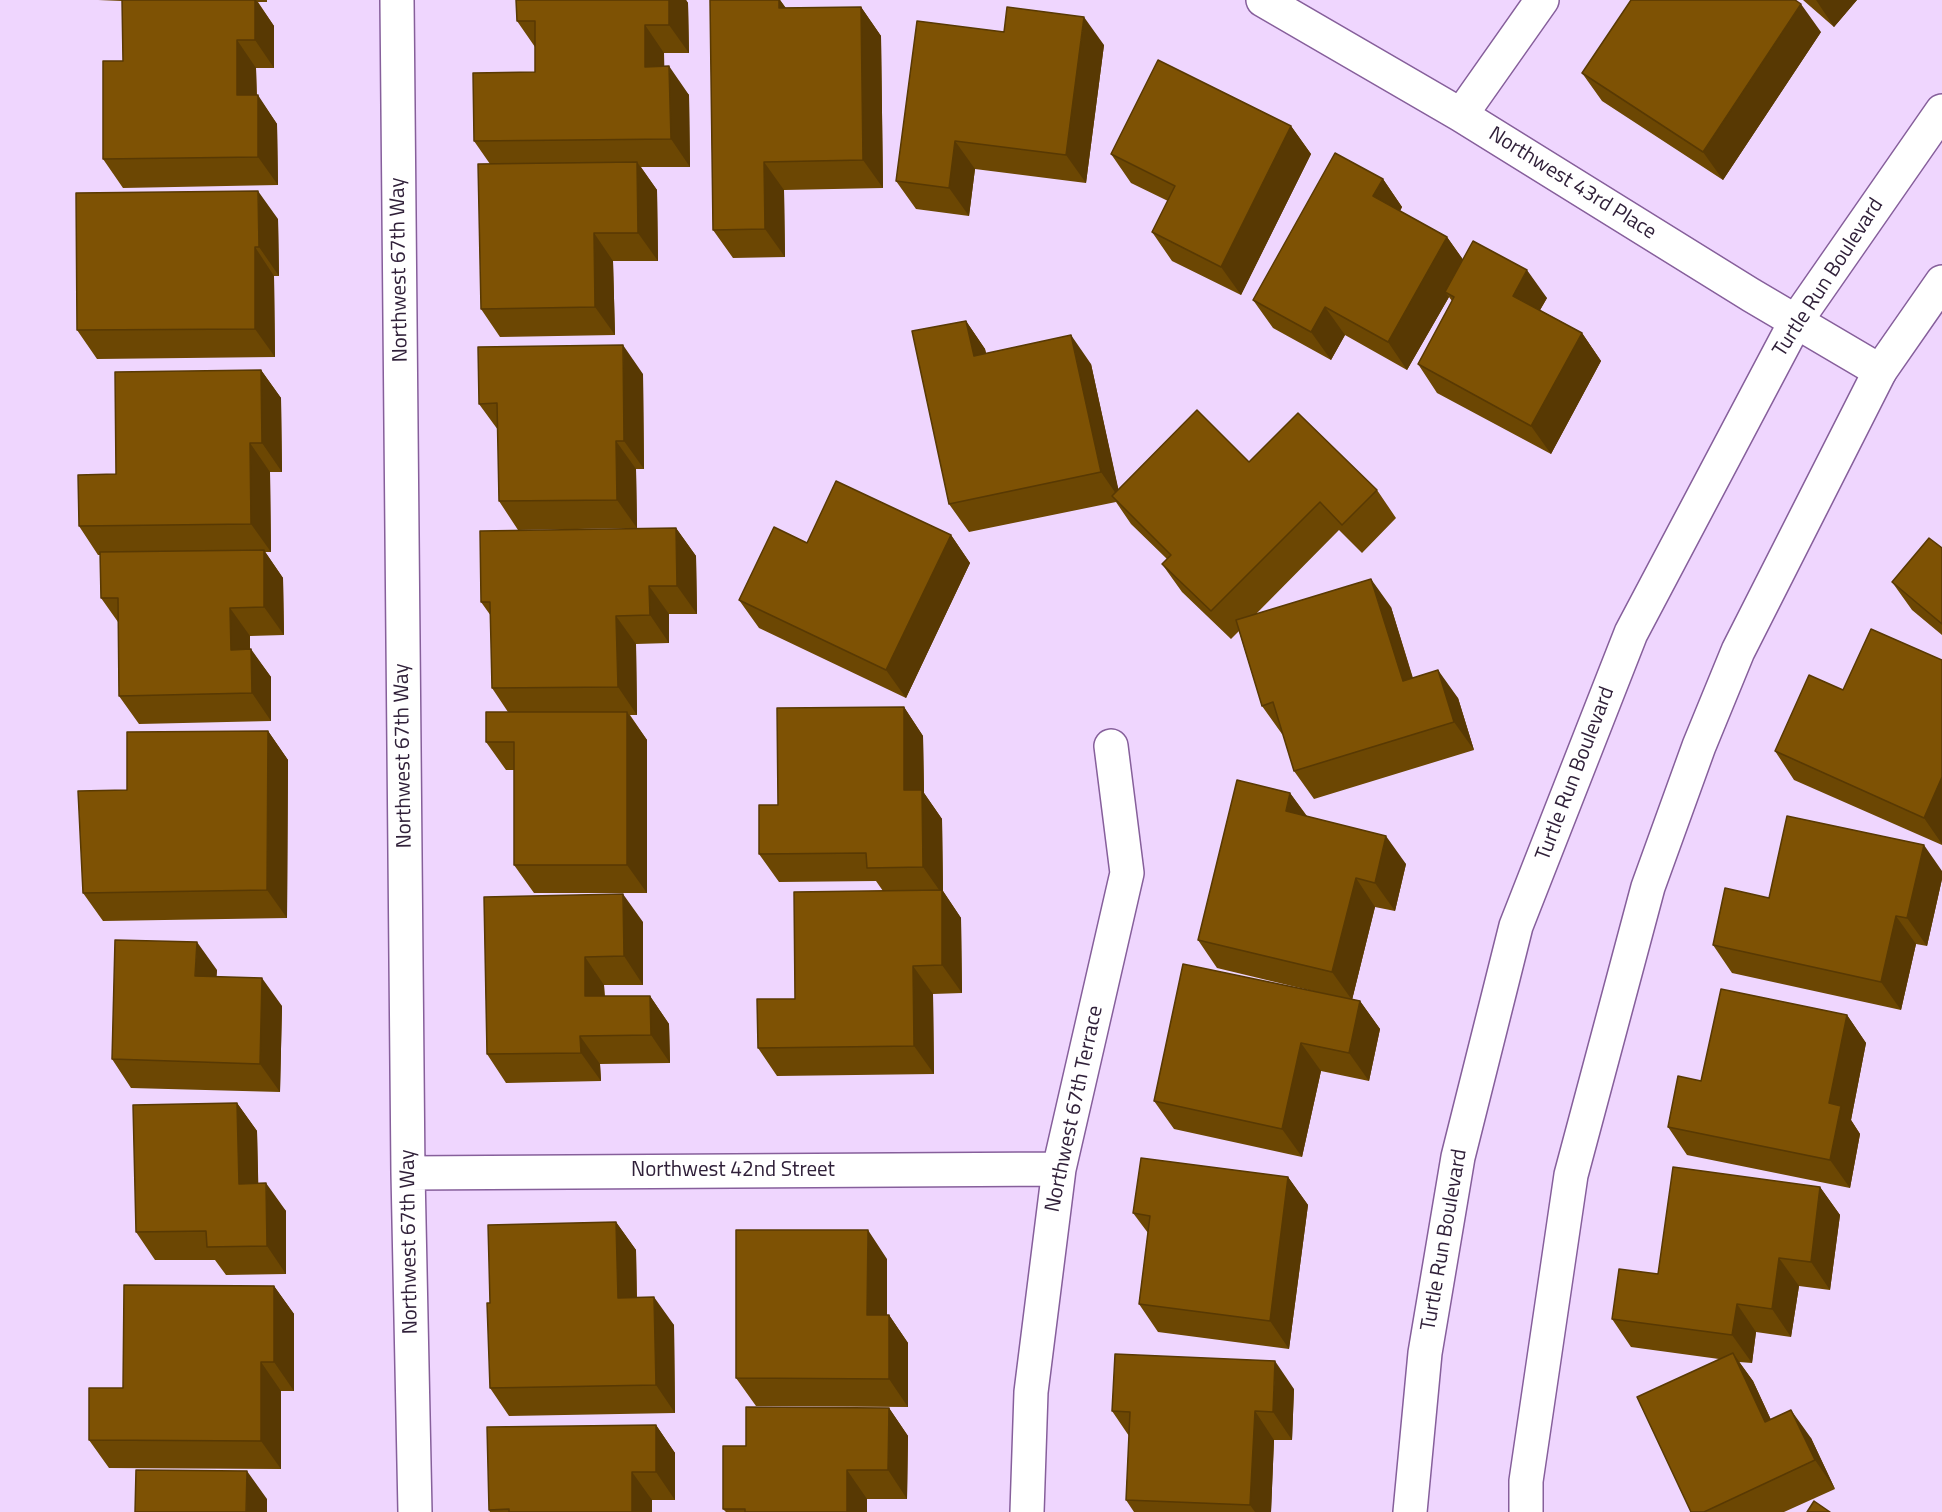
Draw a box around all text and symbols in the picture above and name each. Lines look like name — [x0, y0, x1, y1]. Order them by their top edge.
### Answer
street label: Northwest 43rd Place — [1484, 122, 1660, 246]
street label: Northwest 67th Way — [386, 177, 414, 363]
street label: Turtle Run Boulevard — [1768, 194, 1890, 362]
street label: Northwest 67th Way — [390, 663, 418, 849]
street label: Turtle Run Boulevard — [1531, 684, 1621, 864]
street label: Northwest 67th Terrace — [1041, 1003, 1109, 1215]
street label: Turtle Run Boulevard — [1417, 1147, 1473, 1333]
street label: Northwest 67th Way — [396, 1149, 424, 1335]
street label: Northwest 42nd Street — [631, 1158, 835, 1184]

